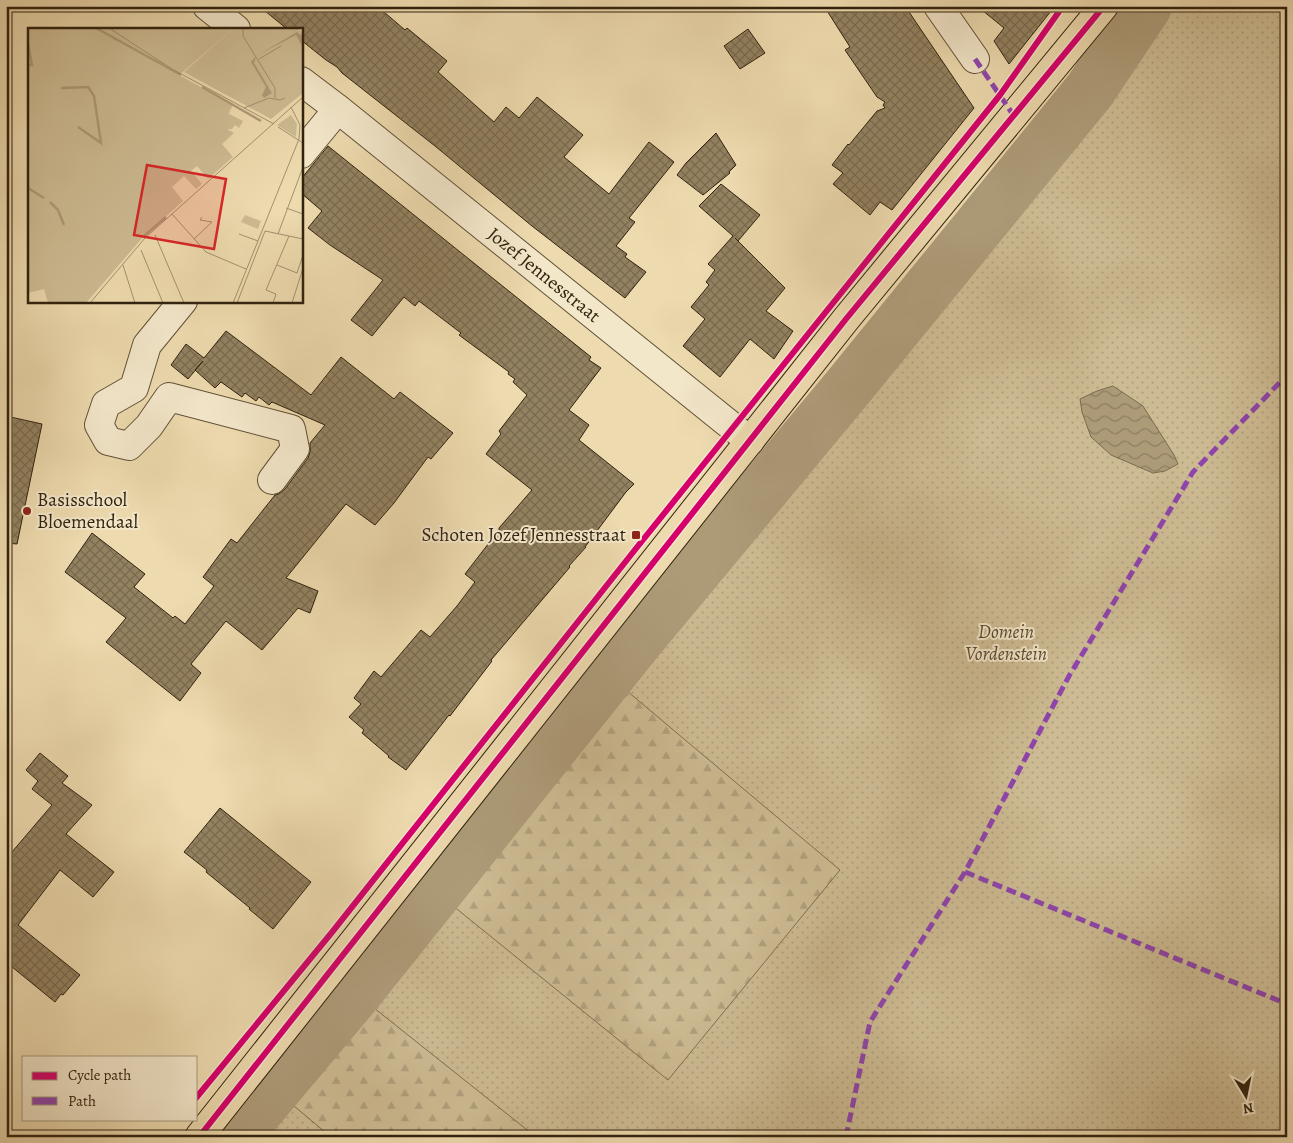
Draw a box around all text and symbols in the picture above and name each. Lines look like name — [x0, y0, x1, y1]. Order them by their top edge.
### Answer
inset map — [28, 28, 302, 302]
street label: Jozef Jennesstraat — [482, 221, 606, 329]
place label: Basisschool Bloemendaal — [37, 487, 139, 535]
marker: Basisschool Bloemendaal — [21, 505, 33, 517]
place label: Schoten Jozef Jennesstraat — [422, 522, 626, 548]
marker: Schoten Jozef Jennesstraat — [630, 529, 642, 541]
park label: Domein Vordenstein — [965, 619, 1047, 667]
legend — [22, 1056, 198, 1120]
text: Cycle path — [68, 1065, 131, 1085]
north arrow — [1220, 1070, 1270, 1120]
text: Path — [68, 1091, 96, 1111]
text: N — [1241, 1098, 1255, 1119]

